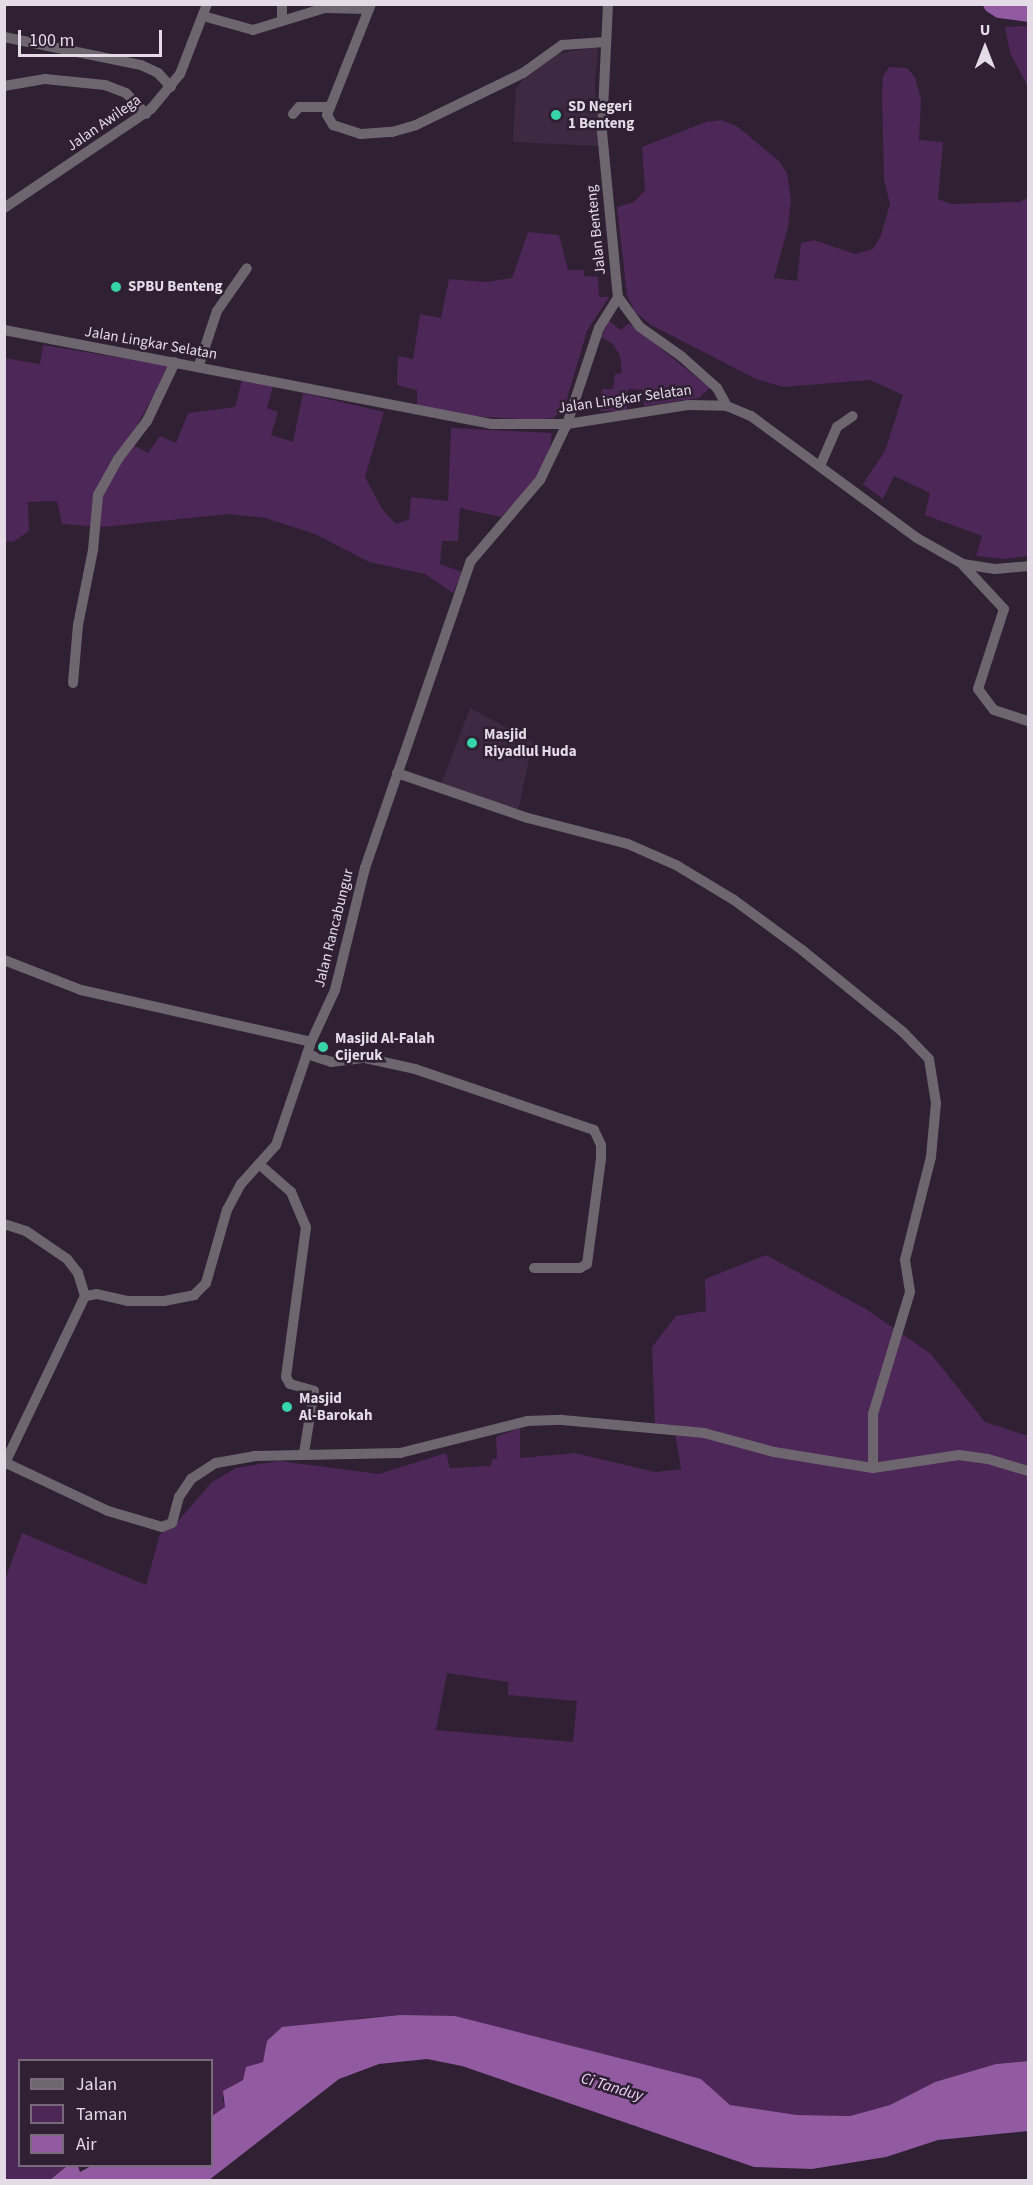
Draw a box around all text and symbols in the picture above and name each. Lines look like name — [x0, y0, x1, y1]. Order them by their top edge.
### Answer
scale bar — [21, 18, 165, 56]
north arrow — [955, 18, 1015, 78]
text: U — [980, 19, 990, 41]
text: 100 m — [29, 28, 74, 53]
street label: Jalan Awilega — [64, 91, 144, 155]
place label: SD Negeri 1 Benteng — [568, 97, 634, 132]
marker: SD Negeri 1 Benteng — [549, 108, 563, 122]
street label: Jalan Benteng — [582, 184, 610, 276]
place label: SPBU Benteng — [128, 278, 223, 296]
marker: SPBU Benteng — [109, 280, 123, 294]
street label: Jalan Lingkar Selatan — [83, 322, 219, 364]
street label: Jalan Lingkar Selatan — [557, 381, 693, 417]
place label: Masjid Riyadlul Huda — [484, 725, 577, 760]
marker: Masjid Riyadlul Huda — [465, 736, 479, 750]
street label: Jalan Rancabungur — [311, 867, 357, 989]
place label: Masjid Al-Falah Cijeruk — [335, 1029, 435, 1064]
marker: Masjid Al-Falah Cijeruk — [316, 1040, 330, 1054]
place label: Masjid Al-Barokah — [299, 1389, 373, 1424]
marker: Masjid Al-Barokah — [280, 1400, 294, 1414]
legend — [18, 2059, 213, 2167]
water label: Ci Tanduy — [579, 2068, 645, 2106]
text: Jalan — [76, 2072, 117, 2097]
text: Taman — [76, 2102, 127, 2127]
text: Air — [76, 2132, 96, 2157]

